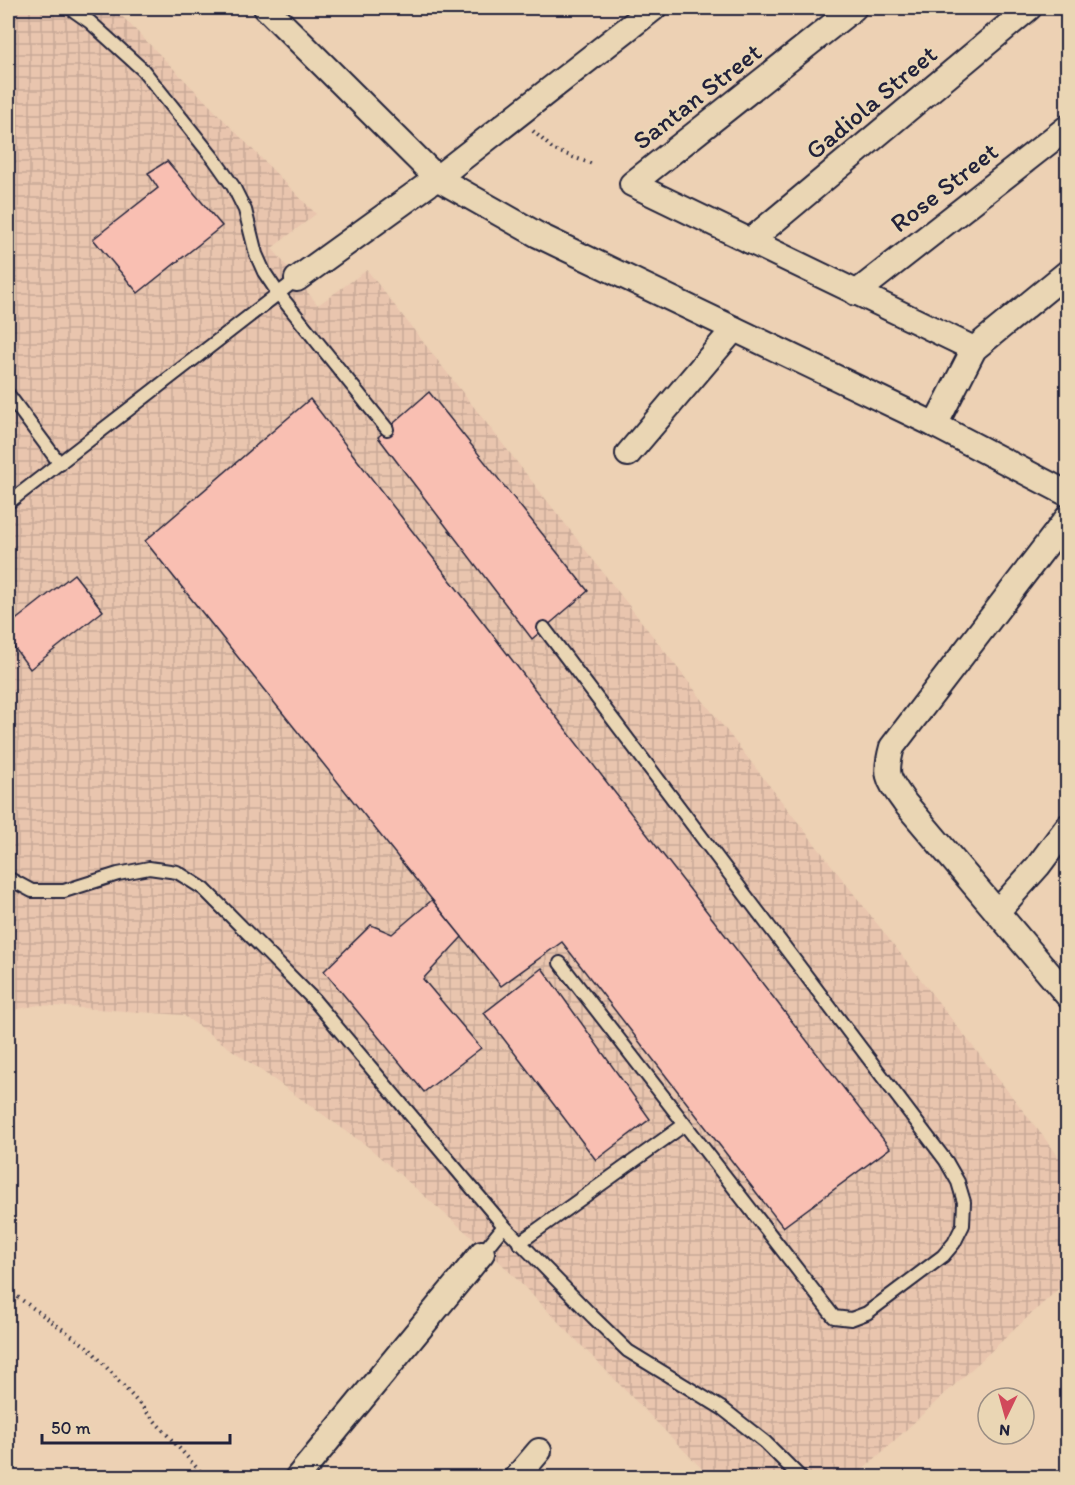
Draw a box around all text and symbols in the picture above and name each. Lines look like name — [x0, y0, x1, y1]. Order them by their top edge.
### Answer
street label: Santan Street — [626, 36, 768, 156]
street label: Gadiola Street — [799, 38, 943, 166]
street label: Rose Street — [884, 135, 1004, 239]
north arrow — [976, 1386, 1036, 1446]
scale bar — [42, 1407, 230, 1445]
text: 50 m — [51, 1417, 91, 1439]
text: N — [999, 1421, 1011, 1440]

